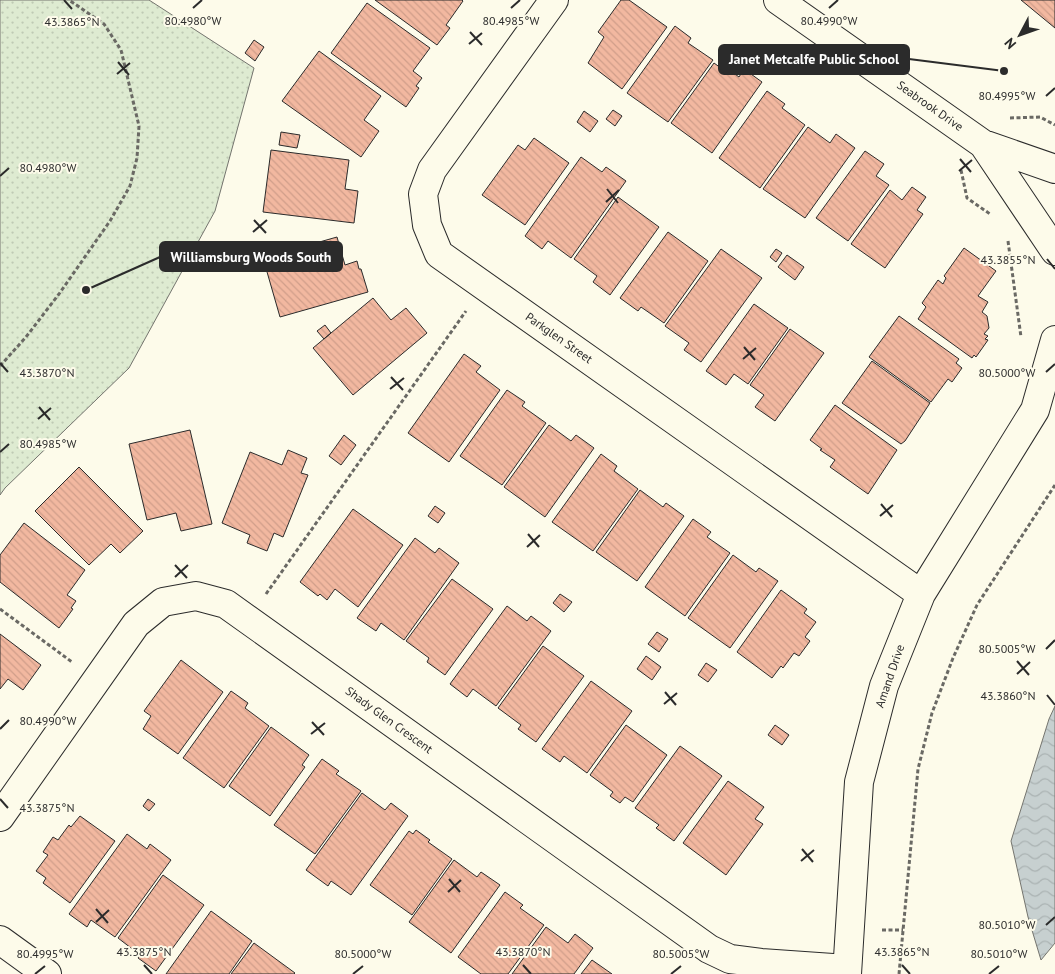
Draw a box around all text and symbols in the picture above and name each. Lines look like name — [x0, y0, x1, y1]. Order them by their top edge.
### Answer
north arrow — [995, 10, 1045, 60]
text: 80.4980°W — [165, 13, 221, 28]
text: 80.4985°W — [483, 13, 539, 28]
text: 80.4990°W — [801, 13, 857, 28]
text: 43.3865°N — [45, 14, 99, 29]
text: N — [1000, 34, 1020, 53]
callout: Janet Metcalfe Public School — [719, 45, 909, 74]
text: Janet Metcalfe Public School — [728, 50, 900, 68]
street label: Seabrook Drive — [894, 77, 966, 134]
text: 80.4995°W — [979, 88, 1035, 103]
text: 80.4980°W — [20, 160, 76, 175]
callout: Williamsburg Woods South — [160, 242, 342, 271]
text: Williamsburg Woods South — [171, 248, 331, 266]
text: 43.3855°N — [981, 252, 1035, 267]
street label: Parkglen Street — [523, 309, 596, 366]
text: 43.3870°N — [20, 365, 74, 380]
text: 80.5000°W — [979, 365, 1035, 380]
text: 80.4985°W — [20, 436, 76, 451]
text: 80.5005°W — [979, 641, 1035, 656]
street label: Amand Drive — [872, 642, 907, 709]
street label: Shady Glen Crescent — [343, 683, 436, 756]
text: 43.3860°N — [981, 688, 1035, 703]
text: 80.4990°W — [20, 713, 76, 728]
text: 43.3875°N — [20, 800, 74, 815]
text: 80.5010°W — [979, 917, 1035, 932]
text: 43.3875°N — [117, 944, 171, 959]
text: 43.3870°N — [496, 944, 550, 959]
text: 43.3865°N — [875, 944, 929, 959]
text: 80.4995°W — [17, 946, 73, 961]
text: 80.5000°W — [335, 946, 391, 961]
text: 80.5005°W — [653, 946, 709, 961]
text: 80.5010°W — [971, 946, 1027, 961]

